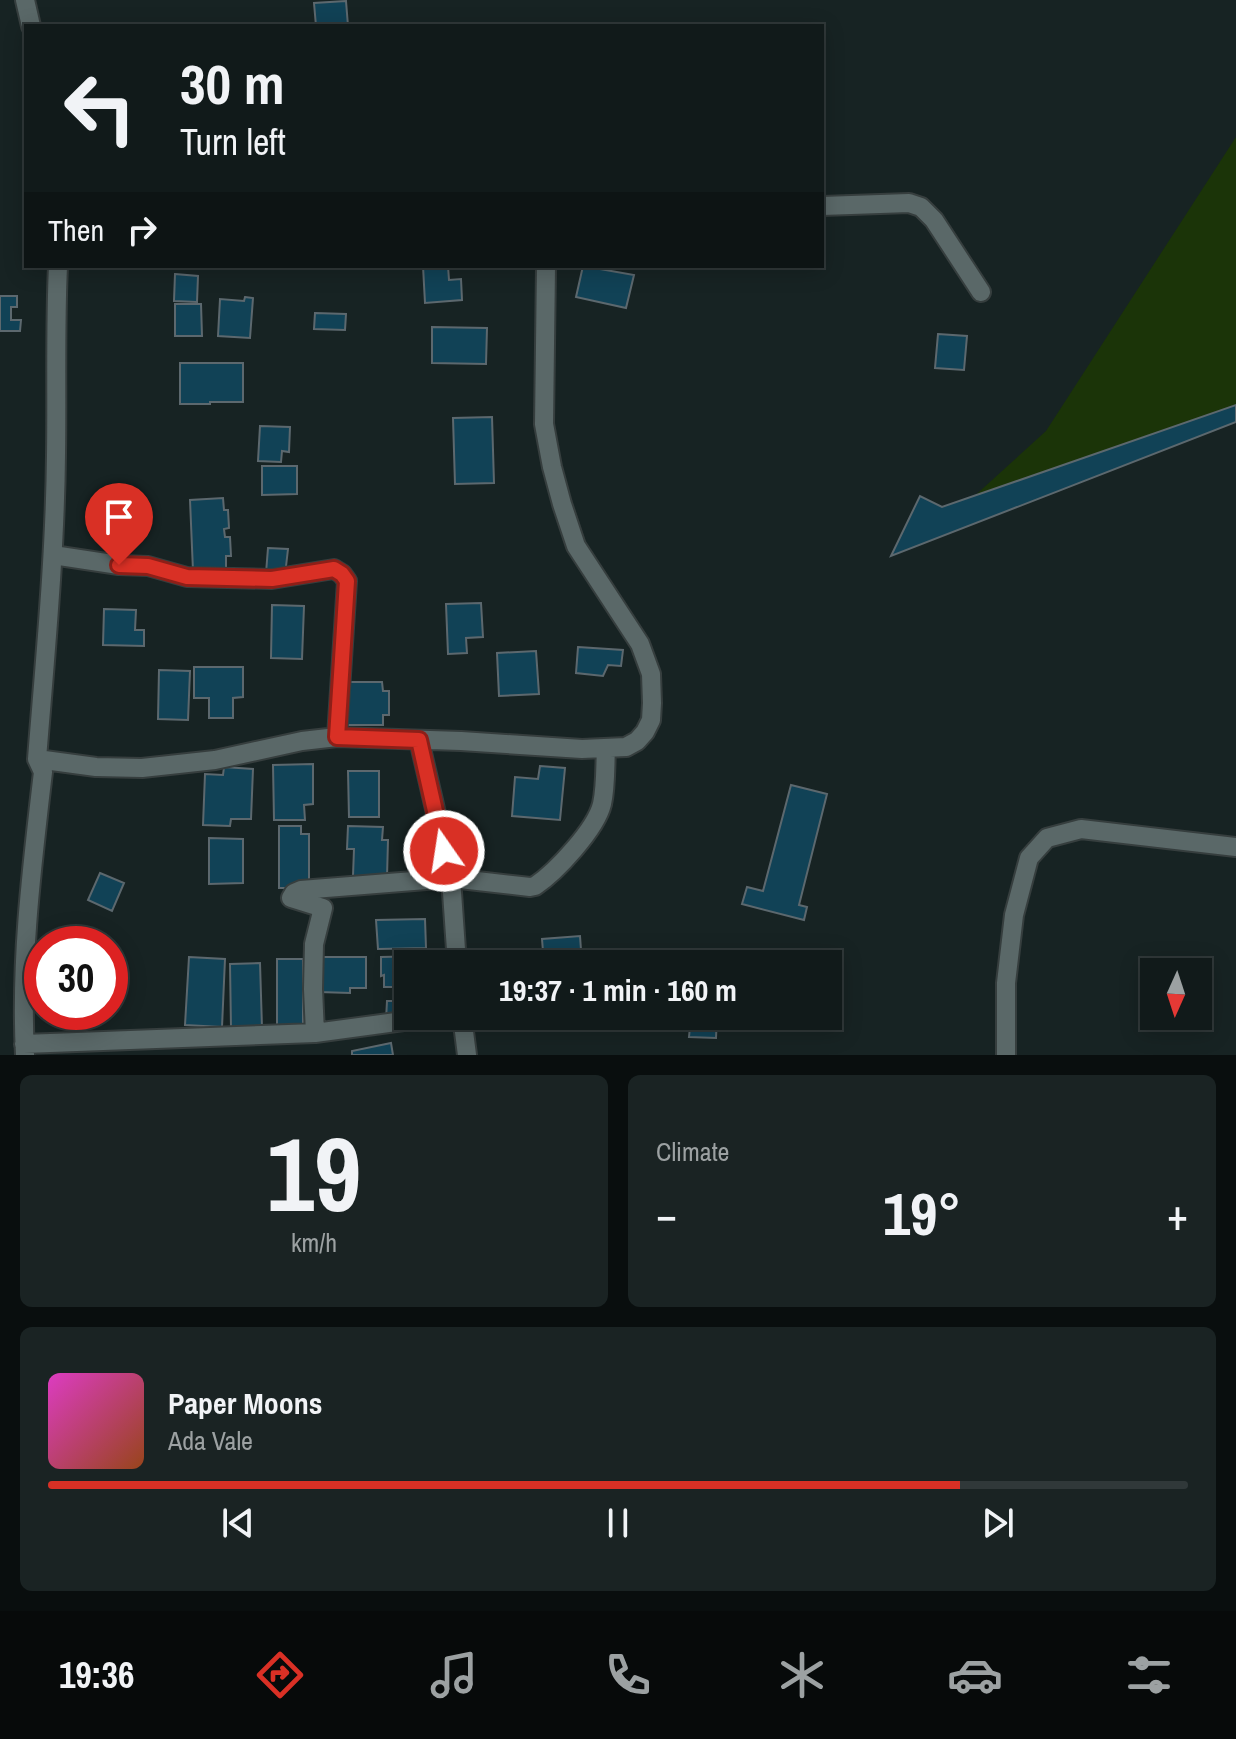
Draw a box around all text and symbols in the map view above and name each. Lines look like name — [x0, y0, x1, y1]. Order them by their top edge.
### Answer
text: 30 m — [180, 46, 285, 121]
icon: left — [48, 56, 152, 160]
text: Turn left — [180, 118, 286, 166]
icon: right — [120, 208, 164, 252]
text: Then — [48, 210, 104, 250]
pin — [85, 483, 153, 565]
icon: arrive — [97, 495, 141, 539]
position arrow — [402, 809, 486, 893]
speed limit sign: 30 — [24, 926, 128, 1030]
north arrow — [1140, 958, 1212, 1030]
map controls — [1140, 958, 1212, 1030]
text: 19:37 · 1 min · 160 m — [499, 970, 737, 1010]
text: 19 — [267, 1103, 361, 1243]
text: Climate — [656, 1134, 729, 1169]
text: 19° — [883, 1173, 961, 1254]
text: − — [656, 1184, 677, 1244]
text: + — [1167, 1184, 1188, 1244]
text: km/h — [291, 1225, 337, 1260]
text: Paper Moons — [168, 1383, 322, 1423]
text: Ada Vale — [168, 1423, 253, 1458]
icon: previous — [216, 1501, 260, 1545]
icon: pause — [596, 1501, 640, 1545]
icon: next — [976, 1501, 1020, 1545]
icon: directions — [252, 1647, 308, 1703]
icon: music — [426, 1647, 482, 1703]
icon: phone — [600, 1647, 656, 1703]
icon: climate — [774, 1647, 830, 1703]
icon: car — [947, 1647, 1003, 1703]
icon: filters — [1121, 1647, 1177, 1703]
text: 19:36 — [59, 1651, 134, 1699]

